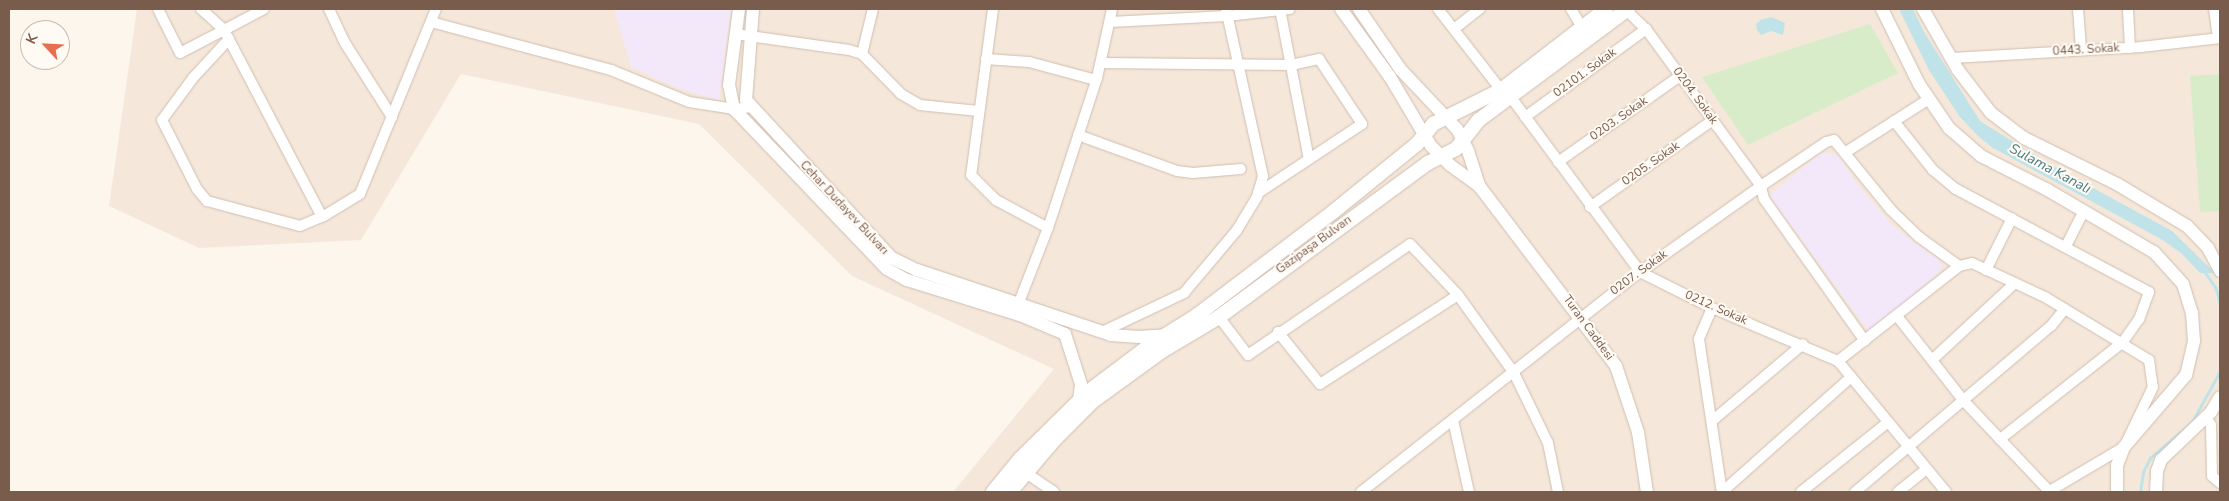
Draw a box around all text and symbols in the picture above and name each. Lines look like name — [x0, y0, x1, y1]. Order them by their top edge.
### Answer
north arrow — [20, 20, 70, 70]
text: K — [21, 31, 42, 47]
street label: 0443. Sokak — [2052, 41, 2120, 59]
street label: 02101. Sokak — [1551, 45, 1619, 101]
street label: 0204. Sokak — [1669, 65, 1721, 127]
street label: 0203. Sokak — [1587, 94, 1651, 144]
street label: 0205. Sokak — [1619, 139, 1683, 189]
water label: Sulama Kanalı — [2006, 140, 2094, 198]
street label: Cehar Dudayev Bulvarı — [797, 158, 891, 258]
street label: Gazipaşa Bulvarı — [1273, 213, 1355, 277]
street label: 0207. Sokak — [1608, 247, 1670, 299]
street label: 0212. Sokak — [1682, 288, 1750, 328]
street label: Turan Caddesi — [1560, 293, 1616, 363]

